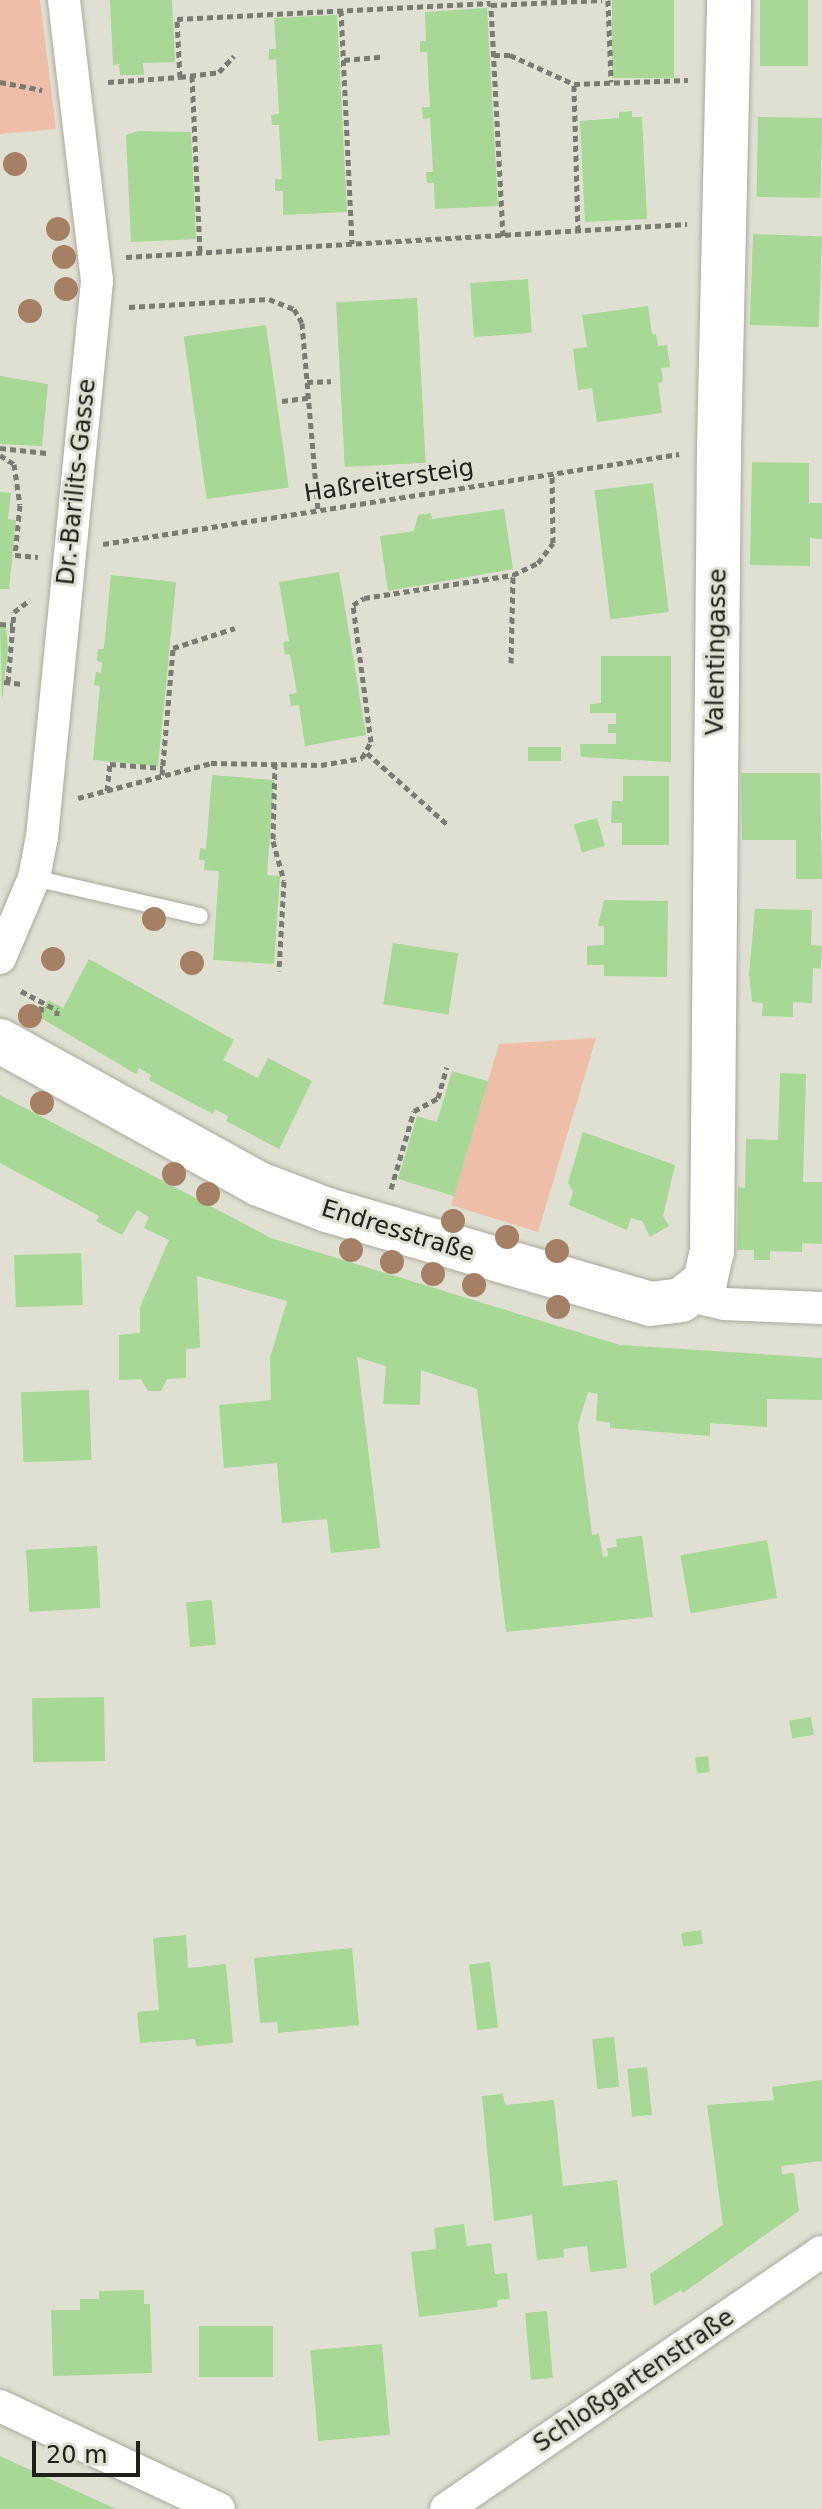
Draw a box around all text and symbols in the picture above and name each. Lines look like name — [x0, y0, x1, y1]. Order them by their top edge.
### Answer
street label: Dr.-Barilits-Gasse — [52, 377, 102, 587]
street label: Haßreitersteig — [302, 453, 476, 509]
street label: Valentingasse — [701, 568, 733, 736]
street label: Endresstraße — [318, 1194, 478, 1268]
street label: Schloßgartenstraße — [528, 2303, 740, 2459]
scale bar — [36, 2425, 144, 2475]
text: 20 m — [46, 2441, 108, 2469]

